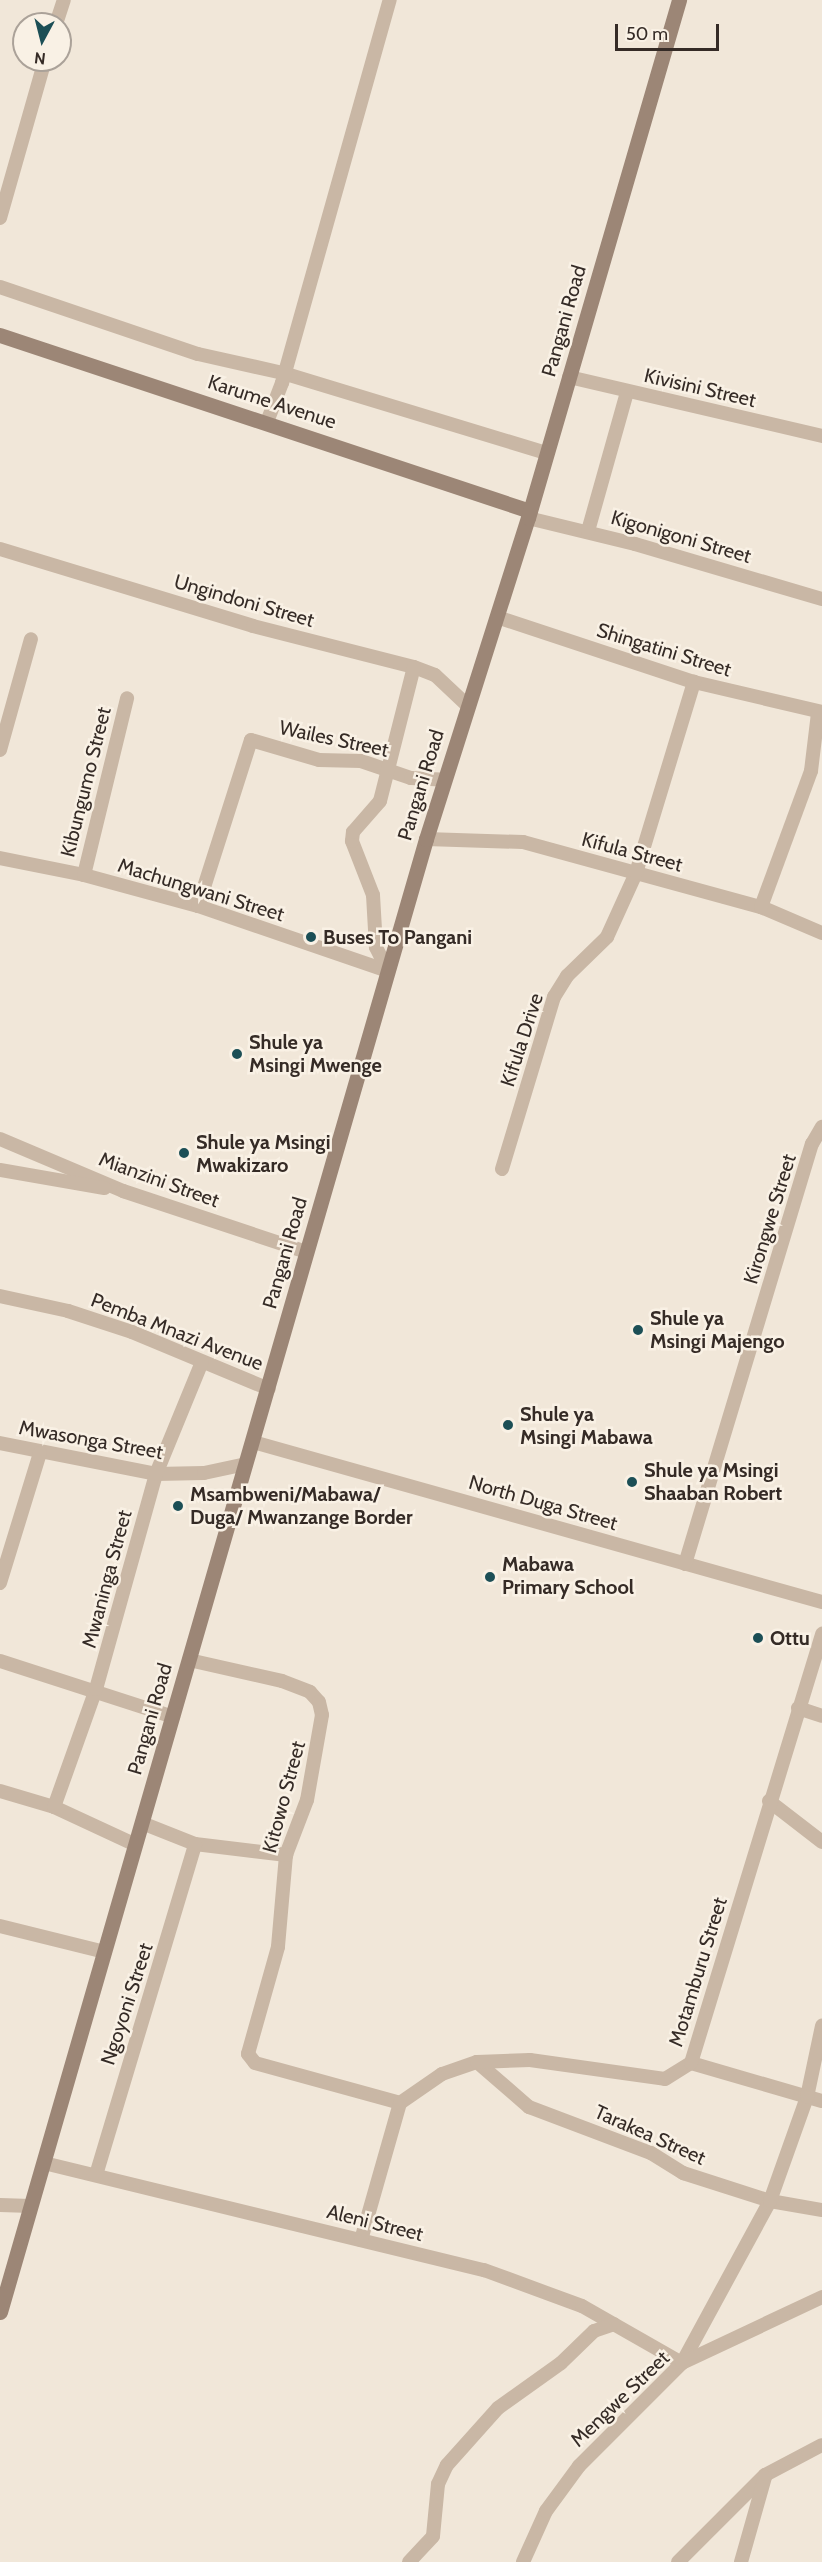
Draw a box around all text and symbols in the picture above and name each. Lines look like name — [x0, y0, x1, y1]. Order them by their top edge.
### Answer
north arrow — [12, 12, 72, 72]
scale bar — [618, 12, 722, 50]
text: 50 m — [626, 23, 668, 45]
text: N — [33, 48, 47, 68]
street label: Pangani Road — [537, 263, 591, 379]
street label: Kivisini Street — [642, 363, 758, 413]
street label: Karume Avenue — [205, 370, 339, 434]
street label: Kigonigoni Street — [608, 506, 754, 568]
street label: Ungindoni Street — [171, 570, 317, 632]
street label: Shingatini Street — [594, 618, 734, 682]
street label: Kibungumo Street — [56, 705, 116, 859]
street label: Wailes Street — [277, 716, 391, 762]
street label: Pangani Road — [393, 727, 449, 843]
street label: Kifula Street — [579, 827, 685, 877]
street label: Machungwani Street — [115, 853, 287, 927]
place label: Buses To Pangani — [323, 925, 472, 949]
marker: Buses To Pangani — [304, 930, 318, 944]
street label: Kifula Drive — [496, 990, 548, 1090]
place label: Shule ya Msingi Mwenge — [249, 1030, 382, 1077]
marker: Shule ya Msingi Mwenge — [230, 1047, 244, 1061]
place label: Shule ya Msingi Mwakizaro — [196, 1130, 331, 1177]
marker: Shule ya Msingi Mwakizaro — [177, 1146, 191, 1160]
street label: Mianzini Street — [96, 1147, 222, 1213]
street label: Kirongwe Street — [739, 1151, 801, 1287]
street label: Pangani Road — [258, 1195, 312, 1311]
street label: Pemba Mnazi Avenue — [87, 1288, 267, 1376]
place label: Shule ya Msingi Majengo — [650, 1306, 785, 1353]
marker: Shule ya Msingi Majengo — [631, 1323, 645, 1337]
place label: Shule ya Msingi Mabawa — [520, 1402, 653, 1449]
street label: Mwasonga Street — [17, 1416, 165, 1464]
marker: Shule ya Msingi Mabawa — [501, 1418, 515, 1432]
place label: Shule ya Msingi Shaaban Robert — [644, 1458, 782, 1505]
street label: North Duga Street — [466, 1470, 620, 1536]
marker: Shule ya Msingi Shaaban Robert — [625, 1475, 639, 1489]
place label: Msambweni/Mabawa/ Duga/ Mwanzange Border — [190, 1482, 412, 1529]
marker: Msambweni/Mabawa/ Duga/ Mwanzange Border — [171, 1499, 185, 1513]
street label: Mwaninga Street — [77, 1507, 137, 1651]
place label: Mabawa Primary School — [502, 1553, 634, 1600]
marker: Mabawa Primary School — [483, 1570, 497, 1584]
place label: Ottu — [770, 1626, 810, 1650]
marker: Ottu — [751, 1631, 765, 1645]
street label: Pangani Road — [123, 1661, 177, 1777]
street label: Kitowo Street — [258, 1738, 310, 1856]
street label: Motamburu Street — [664, 1894, 732, 2050]
street label: Ngoyoni Street — [96, 1940, 158, 2068]
street label: Tarakea Street — [591, 2100, 709, 2170]
street label: Aleni Street — [324, 2199, 426, 2247]
street label: Mengwe Street — [566, 2346, 674, 2452]

